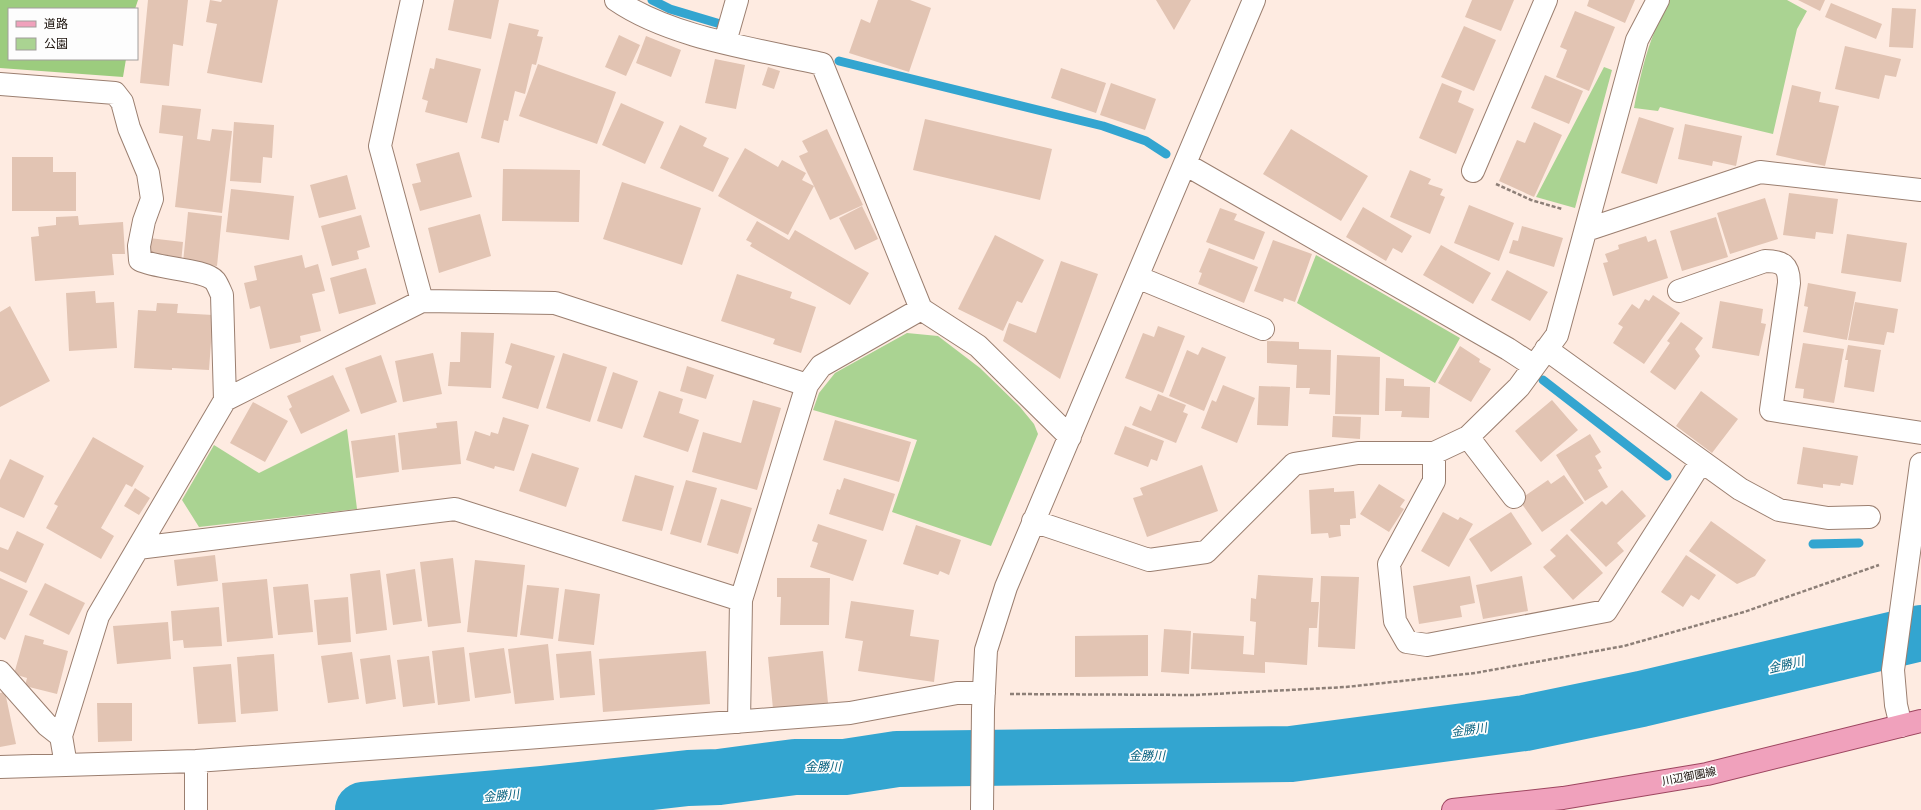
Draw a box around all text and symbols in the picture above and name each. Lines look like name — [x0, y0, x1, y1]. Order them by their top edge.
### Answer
legend — [8, 8, 138, 60]
text: 道路 — [44, 16, 68, 31]
text: 公園 — [44, 36, 68, 51]
water label: 金勝川 — [1767, 653, 1807, 676]
water label: 金勝川 — [1450, 719, 1490, 739]
water label: 金勝川 — [1129, 748, 1167, 763]
water label: 金勝川 — [805, 759, 843, 774]
street label: 川辺御園線 — [1661, 764, 1717, 788]
water label: 金勝川 — [482, 786, 522, 805]

